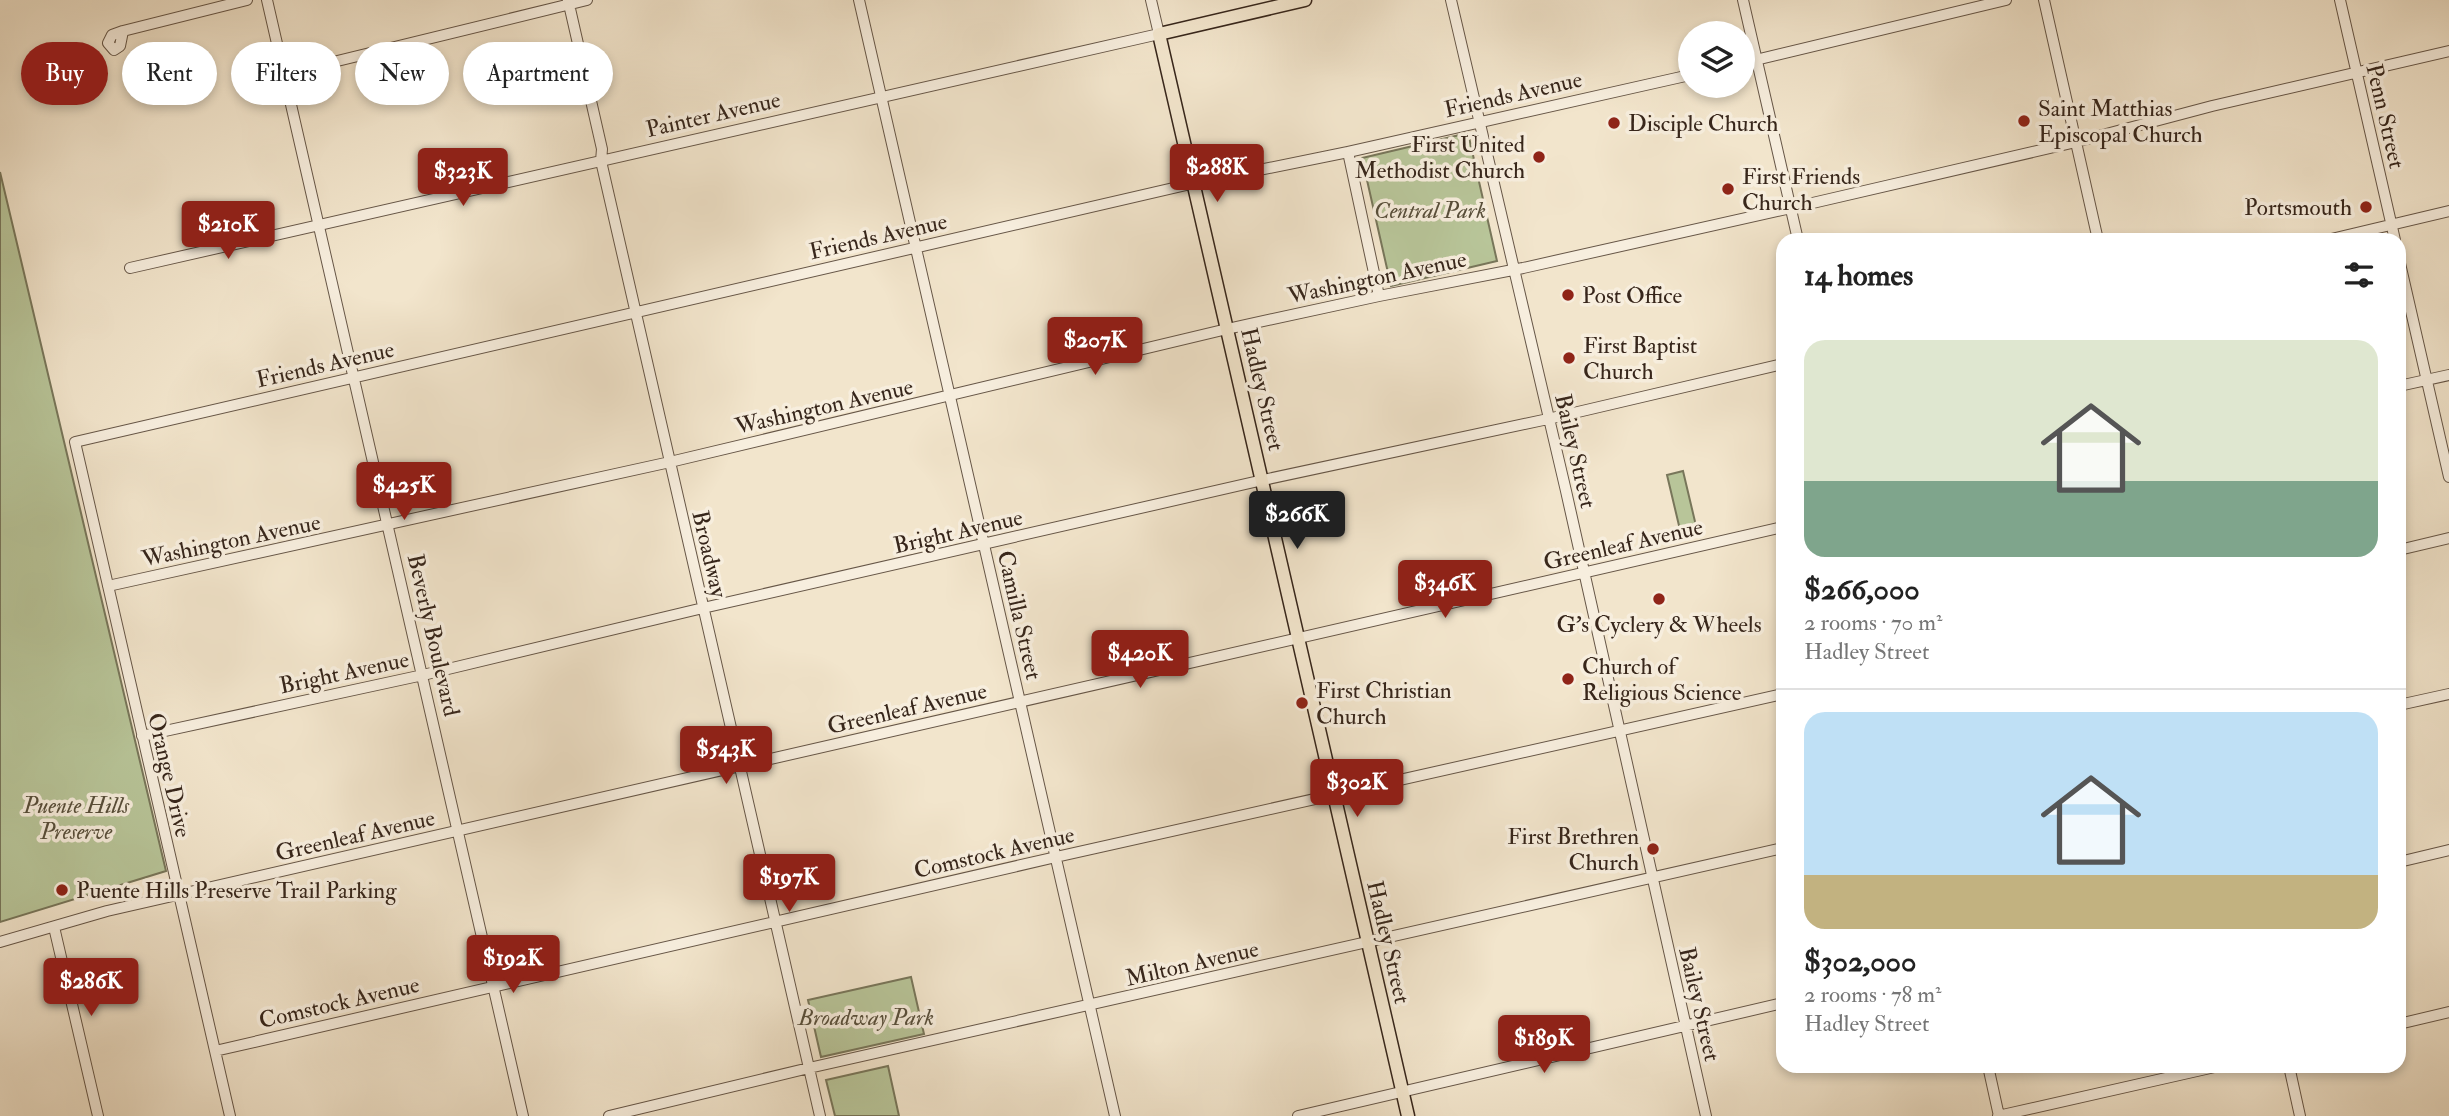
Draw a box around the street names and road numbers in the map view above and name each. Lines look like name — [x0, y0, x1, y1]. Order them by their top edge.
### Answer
street label: Penn Street — [2359, 61, 2412, 171]
street label: Friends Avenue — [1441, 64, 1585, 124]
street label: Painter Avenue — [643, 85, 784, 144]
street label: Friends Avenue — [806, 206, 950, 266]
street label: Washington Avenue — [1284, 244, 1469, 311]
street label: Hadley Street — [1234, 325, 1291, 453]
street label: Friends Avenue — [253, 334, 397, 394]
street label: Washington Avenue — [731, 372, 916, 441]
street label: Bailey Street — [1548, 391, 1603, 511]
street label: Bright Avenue — [891, 502, 1026, 560]
street label: Washington Avenue — [138, 507, 323, 574]
street label: Broadway — [685, 508, 734, 601]
street label: Greenleaf Avenue — [1541, 512, 1706, 577]
street label: Camilla Street — [991, 548, 1048, 683]
street label: Beverly Boulevard — [401, 551, 466, 719]
street label: Bright Avenue — [277, 645, 412, 700]
street label: Greenleaf Avenue — [825, 676, 990, 741]
street label: Orange Drive — [141, 710, 198, 841]
street label: Greenleaf Avenue — [273, 803, 438, 868]
street label: Comstock Avenue — [911, 820, 1078, 885]
street label: Hadley Street — [1360, 878, 1417, 1006]
street label: Milton Avenue — [1123, 934, 1262, 993]
street label: Bailey Street — [1672, 944, 1727, 1064]
street label: Comstock Avenue — [256, 970, 423, 1035]

